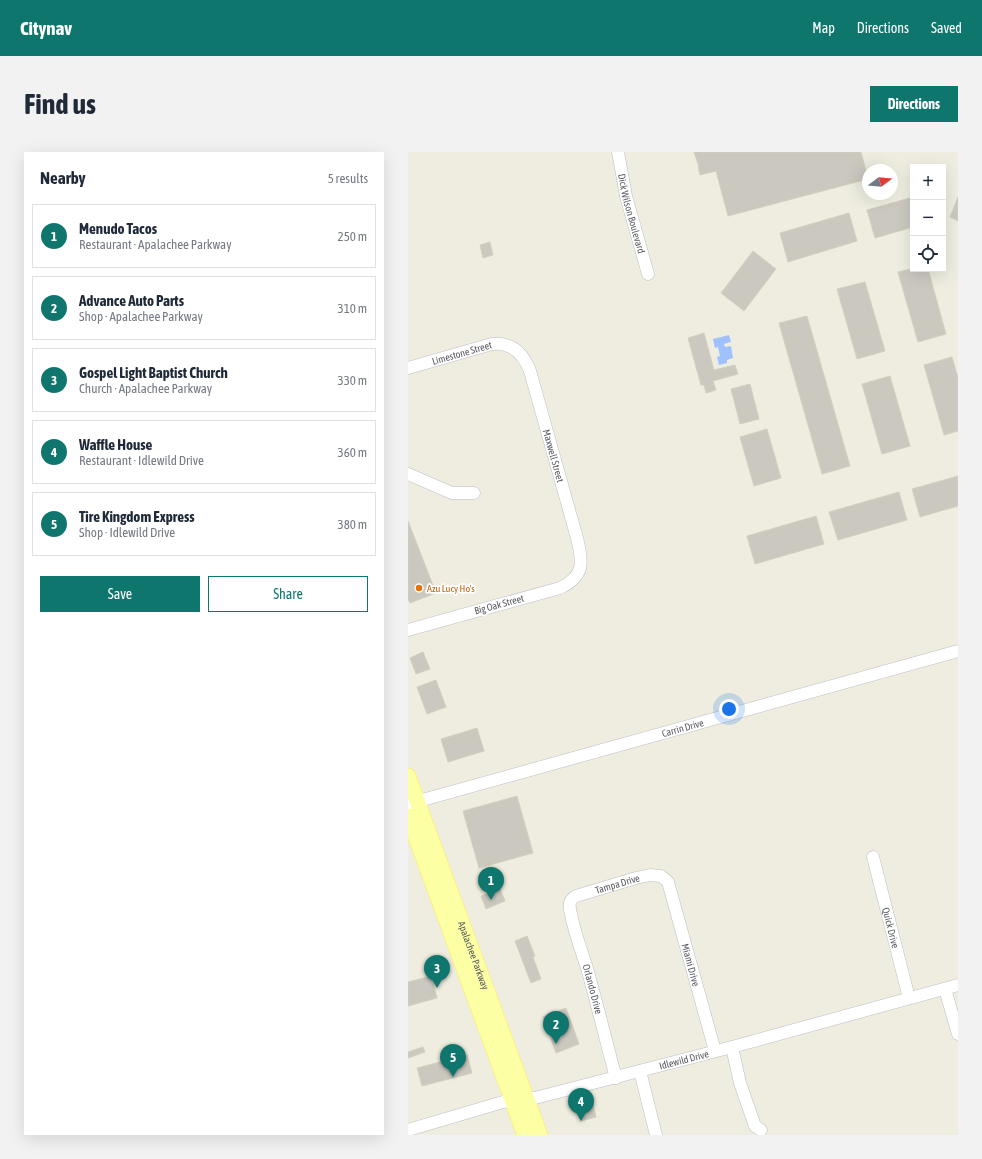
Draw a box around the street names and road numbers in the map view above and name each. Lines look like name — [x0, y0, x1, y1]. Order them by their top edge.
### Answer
street label: Dick Wilson Boulevard — [616, 173, 647, 255]
street label: Limestone Street — [431, 339, 493, 367]
street label: Maxwell Street — [541, 428, 566, 484]
street label: Big Oak Street — [473, 593, 525, 616]
street label: Carrin Drive — [660, 717, 705, 739]
street label: Tampa Drive — [594, 872, 641, 896]
street label: Quick Drive — [880, 906, 901, 950]
street label: Apalachee Parkway — [456, 920, 491, 991]
street label: Miami Drive — [679, 942, 702, 988]
street label: Orlando Drive — [581, 963, 605, 1016]
street label: Idlewild Drive — [658, 1048, 710, 1072]

